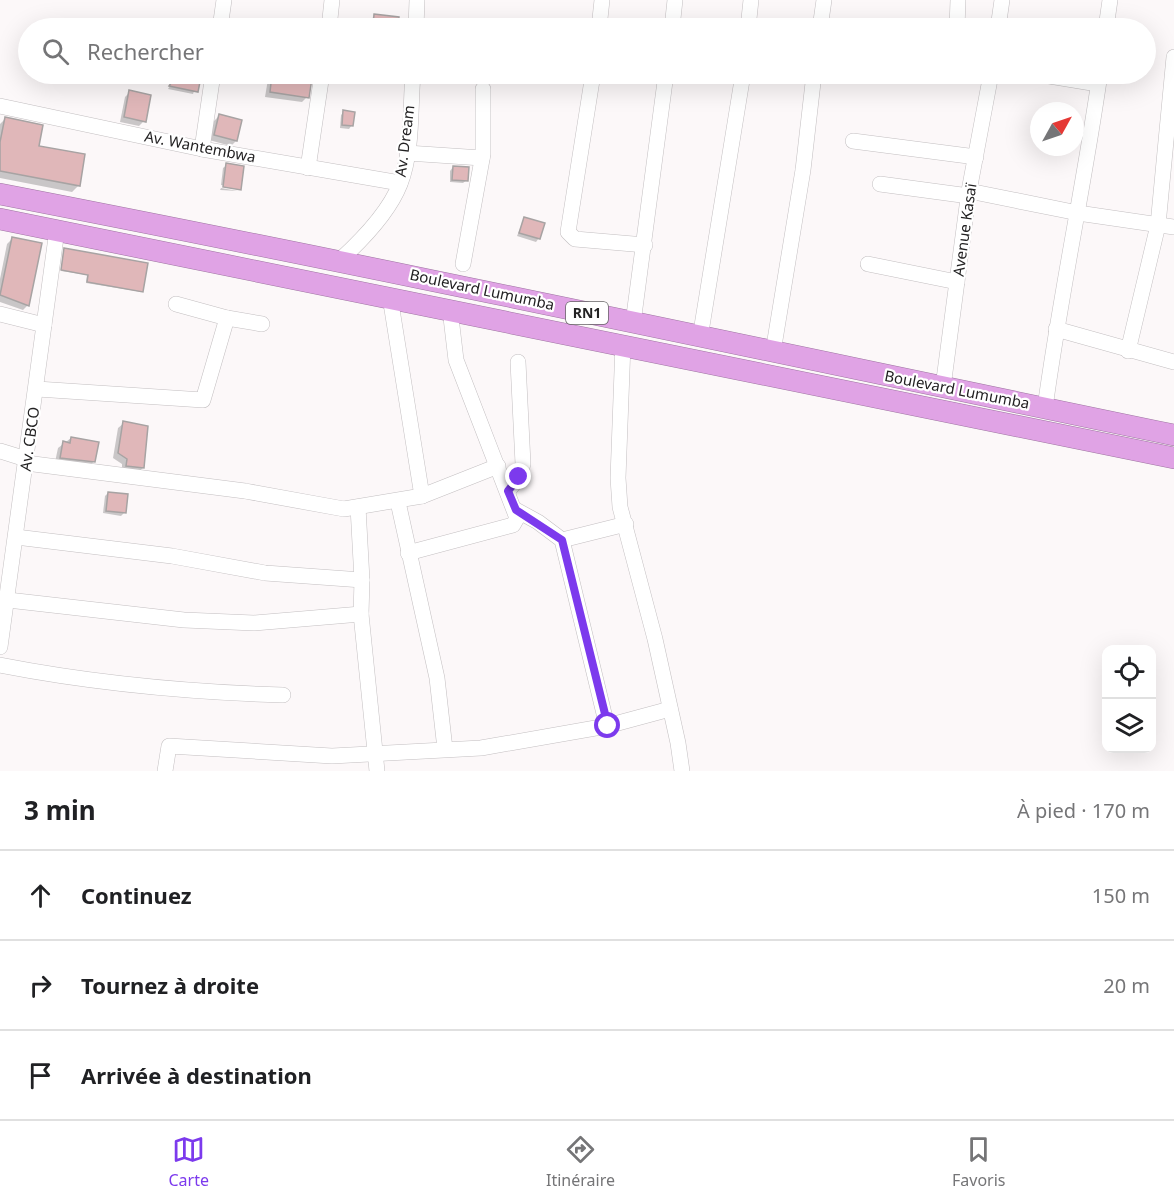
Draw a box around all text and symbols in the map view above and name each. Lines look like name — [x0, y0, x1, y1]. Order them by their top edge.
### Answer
search box — [18, 18, 1156, 84]
icon: search — [39, 35, 72, 68]
text: Rechercher — [87, 36, 204, 66]
north arrow — [1030, 102, 1084, 156]
street label: Av. Dream — [390, 104, 418, 178]
street label: Av. Wantembwa — [143, 125, 258, 167]
street label: Avenue Kasaï — [948, 181, 981, 278]
street label: Boulevard Lumumba — [408, 264, 556, 314]
road number: RN1 — [566, 302, 608, 324]
street label: Boulevard Lumumba — [883, 365, 1031, 413]
street label: Av. CBCO — [15, 405, 43, 472]
route end — [505, 463, 531, 489]
map controls — [1102, 645, 1156, 753]
button: locate — [1102, 645, 1156, 699]
button: layers — [1102, 699, 1156, 753]
route start — [594, 712, 620, 738]
text: 3 min — [24, 792, 96, 828]
text: À pied · 170 m — [1017, 797, 1150, 824]
icon: ahead — [24, 879, 57, 912]
text: Continuez — [81, 880, 192, 910]
text: 150 m — [1092, 882, 1150, 909]
icon: right — [24, 969, 57, 1002]
text: Tournez à droite — [81, 970, 259, 1000]
text: 20 m — [1103, 972, 1150, 999]
icon: arrive — [24, 1059, 57, 1092]
text: Arrivée à destination — [81, 1060, 312, 1090]
tab: Carte — [169, 1133, 209, 1191]
tab: Itinéraire — [546, 1133, 615, 1191]
tab: Favoris — [952, 1133, 1005, 1191]

